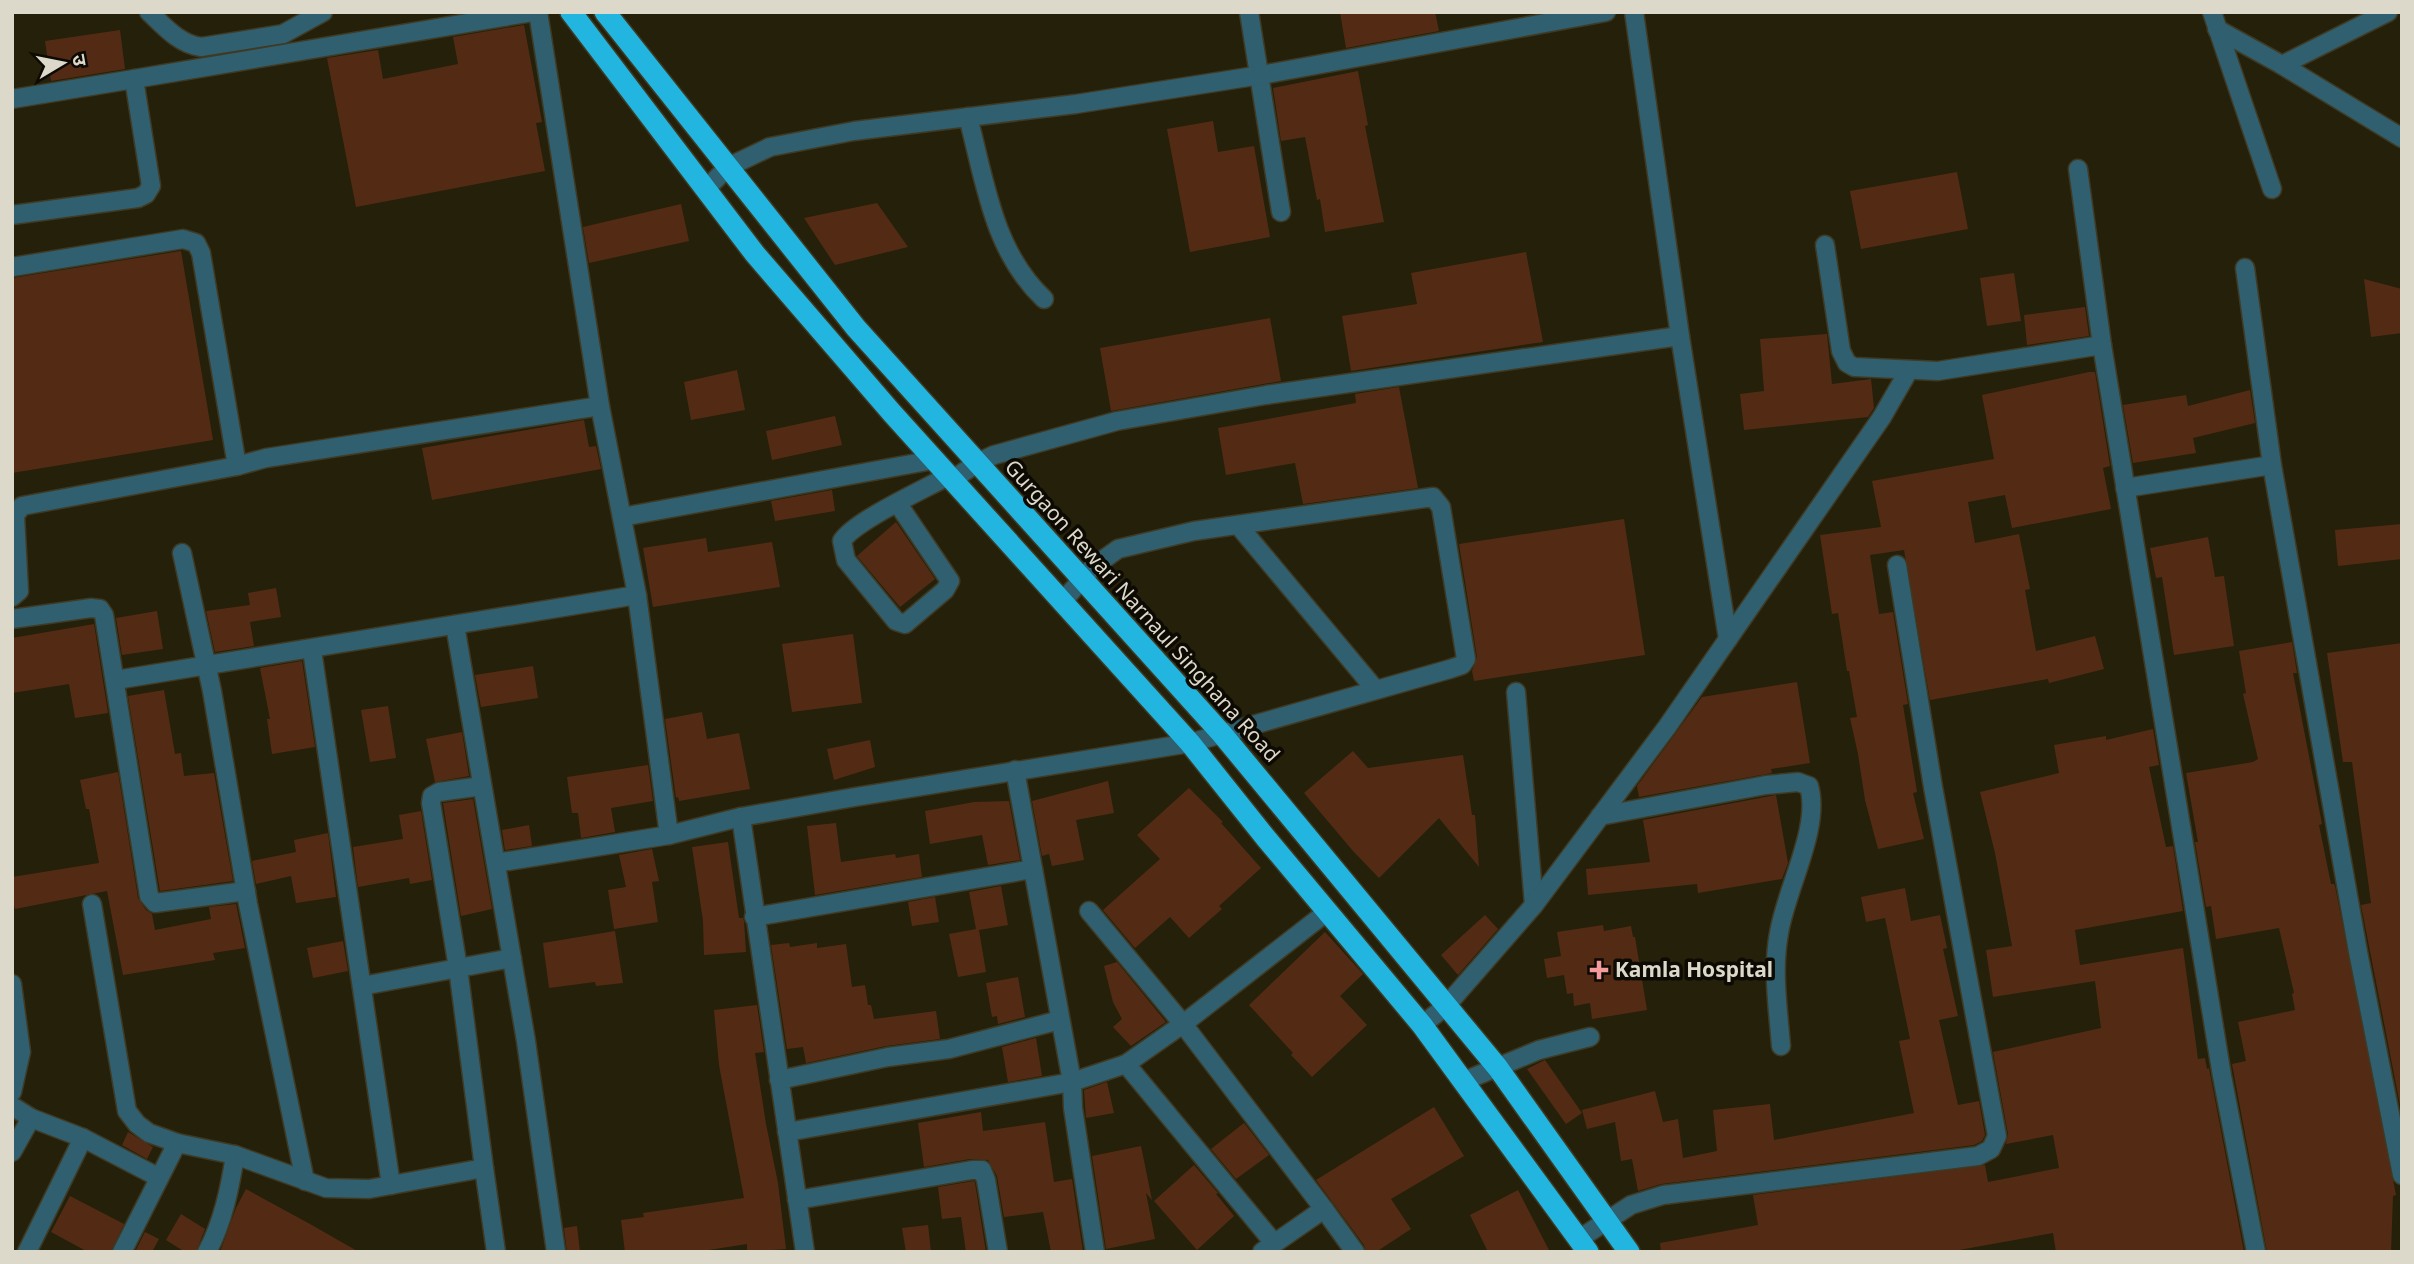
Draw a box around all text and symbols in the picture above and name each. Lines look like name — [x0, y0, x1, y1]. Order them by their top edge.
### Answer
north arrow — [28, 28, 98, 98]
text: उ — [64, 53, 91, 69]
street label: Gurgaon Rewari Narnaul Singhana Road — [997, 455, 1284, 770]
place label: Kamla Hospital — [1615, 958, 1773, 986]
marker: Kamla Hospital — [1589, 960, 1609, 980]

